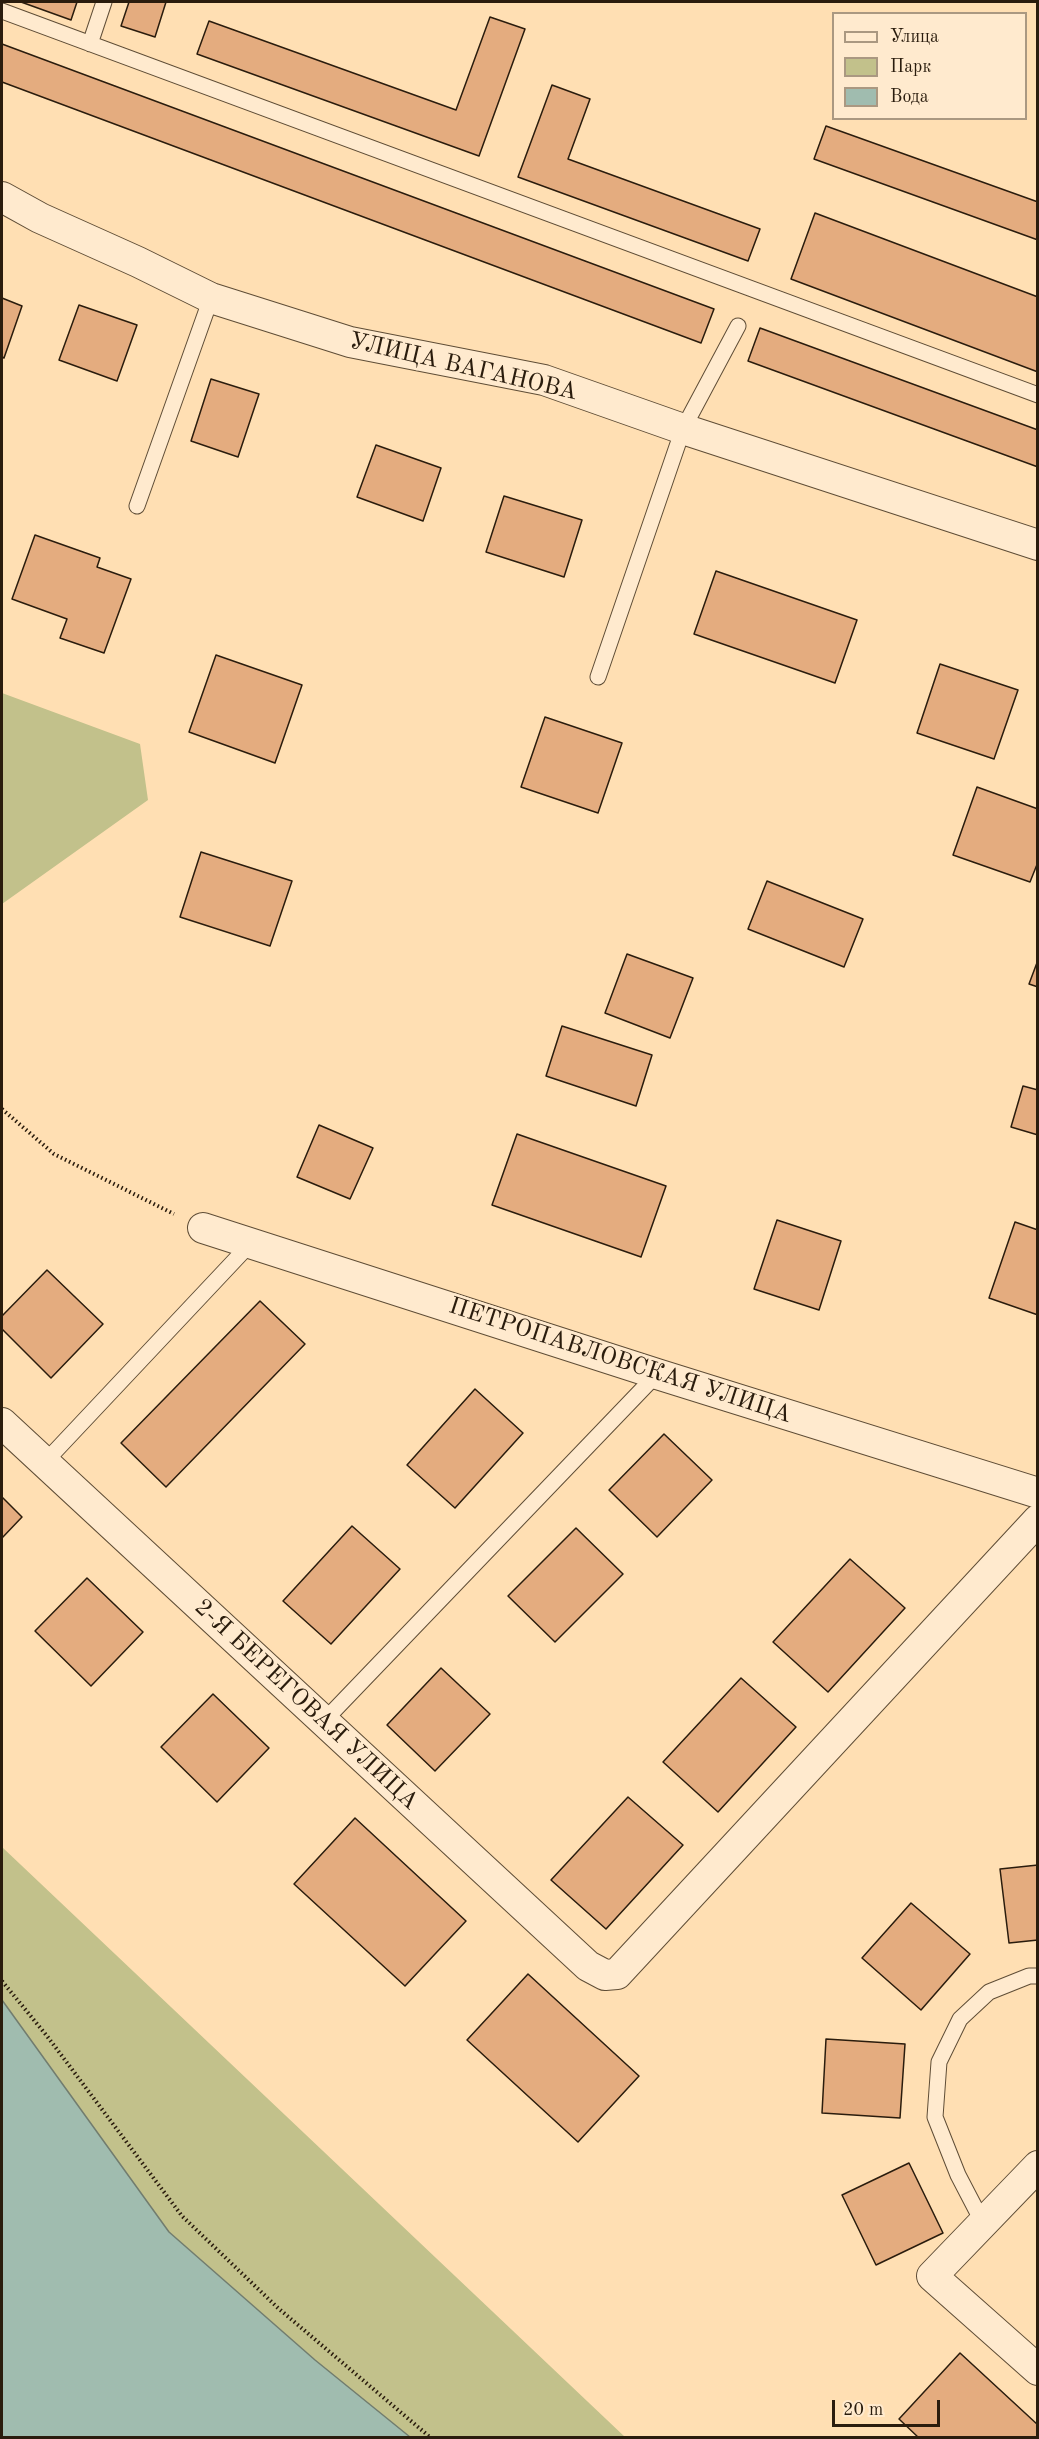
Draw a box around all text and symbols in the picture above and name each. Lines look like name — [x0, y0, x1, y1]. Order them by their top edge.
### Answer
legend — [832, 12, 1027, 120]
text: Улица — [890, 28, 939, 46]
text: Парк — [890, 58, 931, 76]
text: Вода — [890, 88, 929, 106]
street label: УЛИЦА ВАГАНОВА — [346, 327, 580, 407]
street label: ПЕТРОПАВЛОВСКАЯ УЛИЦА — [445, 1292, 795, 1430]
street label: 2-Я БЕРЕГОВАЯ УЛИЦА — [188, 1593, 424, 1817]
scale bar — [835, 2388, 943, 2426]
text: 20 m — [843, 2401, 883, 2419]

